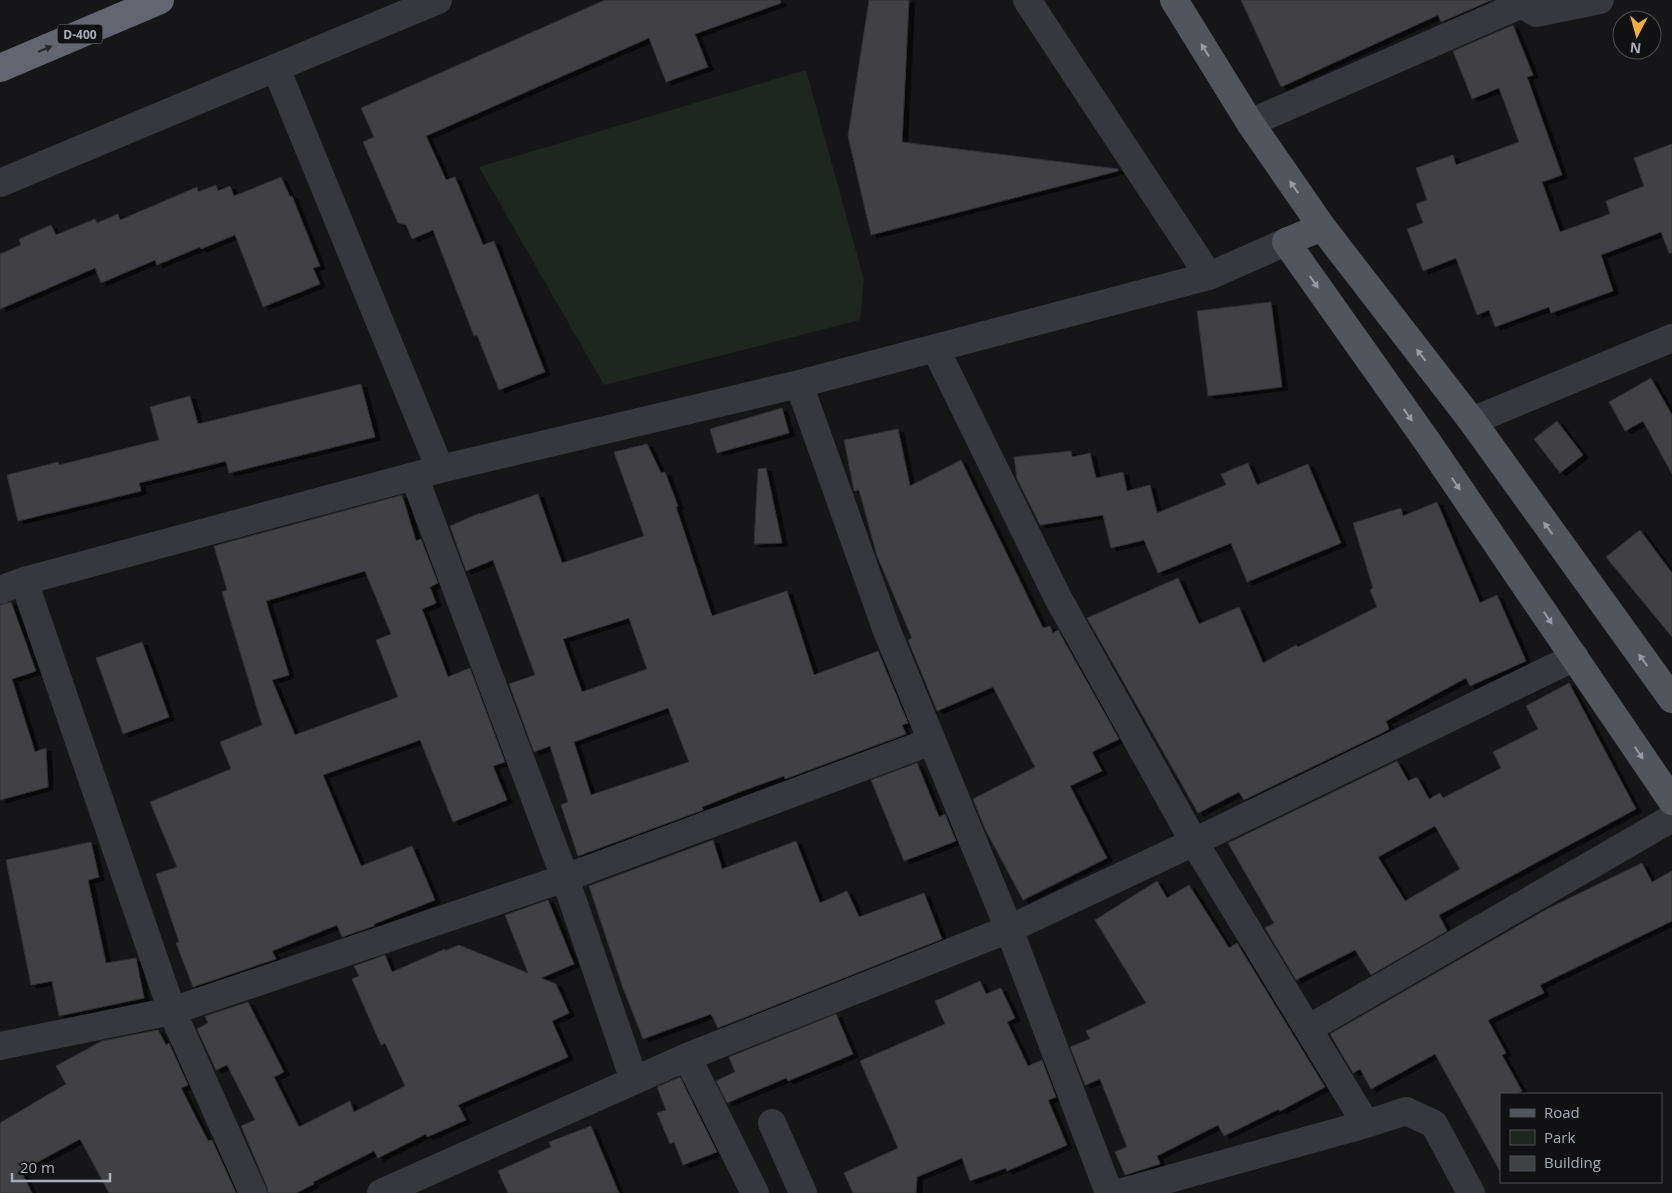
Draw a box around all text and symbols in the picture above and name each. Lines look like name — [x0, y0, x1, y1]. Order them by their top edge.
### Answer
north arrow — [1612, 10, 1662, 60]
road number: D-400 — [58, 24, 102, 44]
text: N — [1629, 38, 1642, 58]
one-way arrow — [38, 44, 52, 52]
one-way arrow — [1201, 44, 1210, 57]
one-way arrow — [1289, 180, 1299, 193]
one-way arrow — [1309, 275, 1319, 289]
one-way arrow — [1416, 348, 1426, 362]
one-way arrow — [1403, 408, 1413, 422]
one-way arrow — [1451, 477, 1461, 491]
one-way arrow — [1543, 521, 1553, 535]
one-way arrow — [1543, 611, 1553, 625]
one-way arrow — [1638, 654, 1649, 667]
one-way arrow — [1634, 746, 1644, 759]
legend — [1500, 1093, 1662, 1183]
text: Road — [1544, 1102, 1580, 1122]
text: Park — [1544, 1127, 1575, 1147]
scale bar — [12, 1150, 110, 1182]
text: Building — [1544, 1152, 1601, 1172]
text: 20 m — [20, 1157, 55, 1177]

